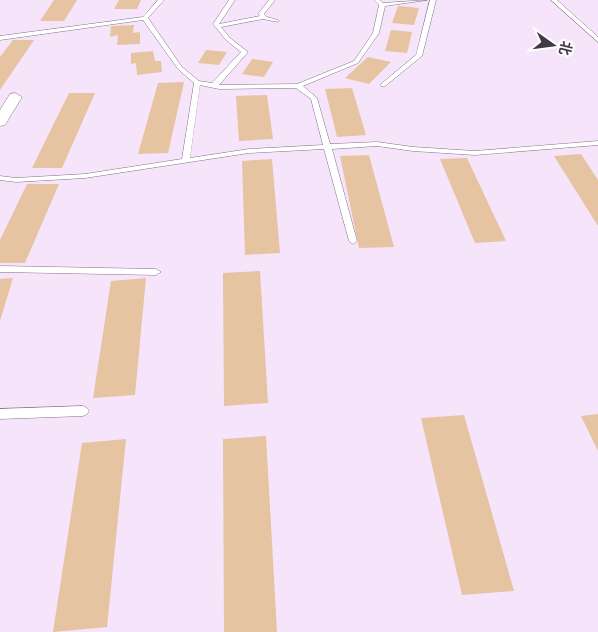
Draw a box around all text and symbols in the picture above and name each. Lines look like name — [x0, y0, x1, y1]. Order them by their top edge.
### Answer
north arrow — [528, 20, 578, 70]
text: 北 — [555, 39, 576, 57]

